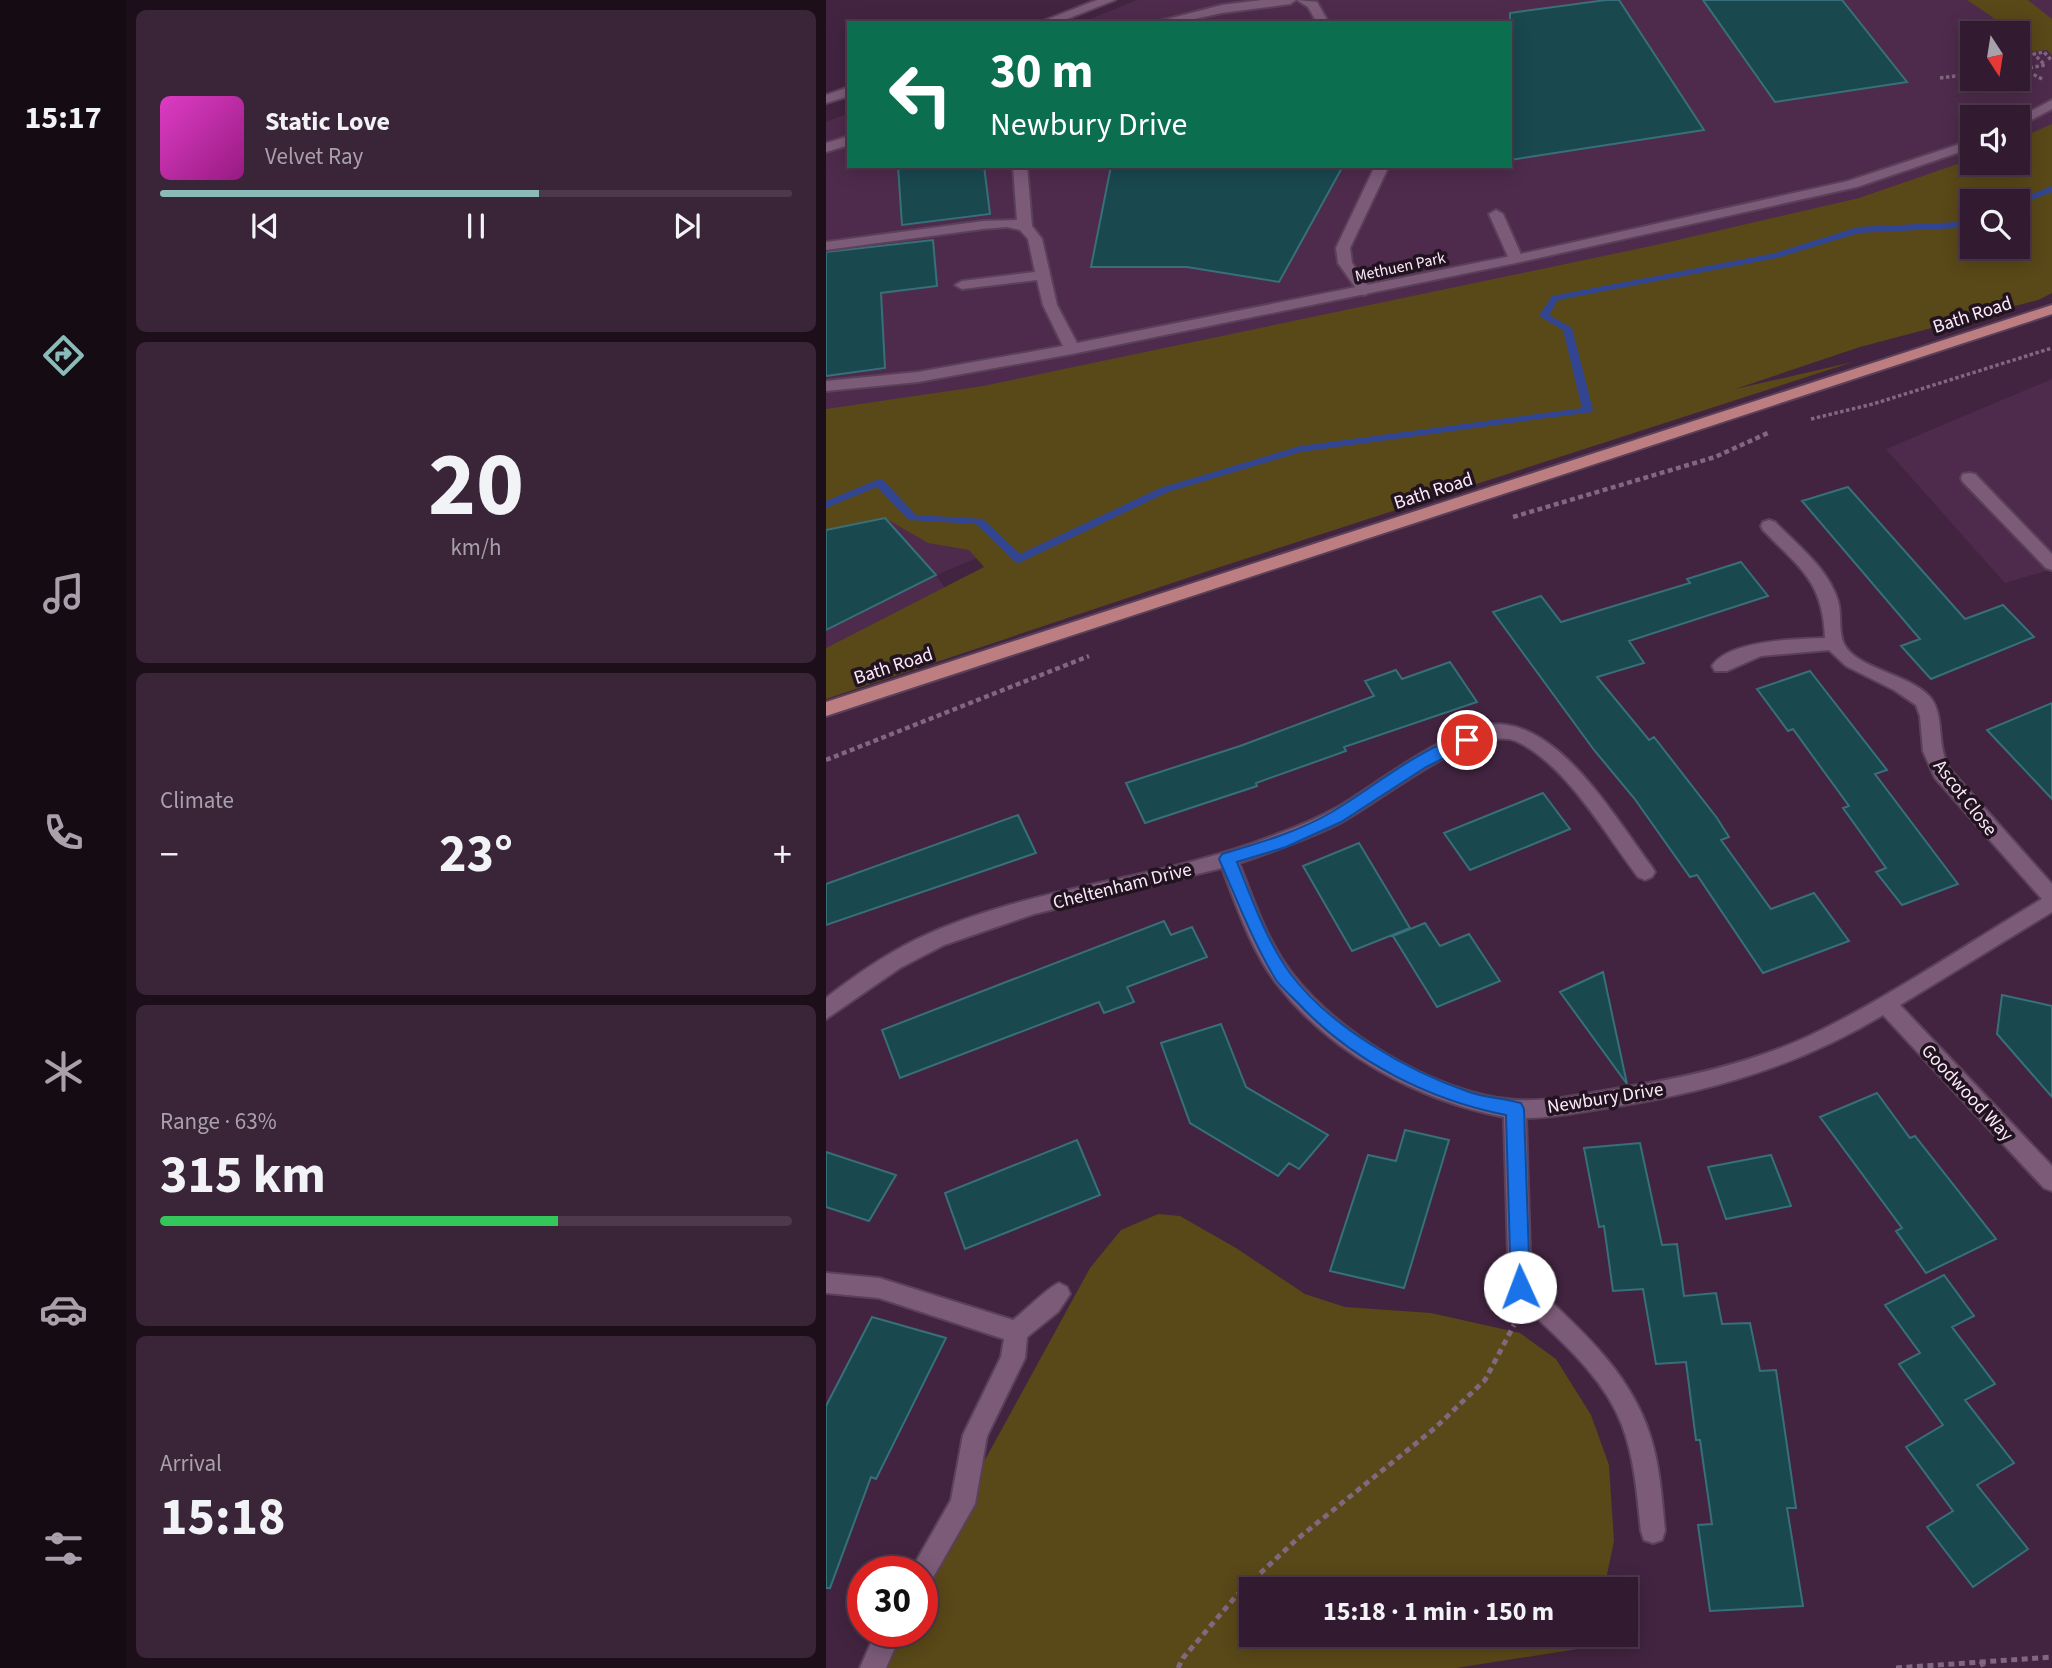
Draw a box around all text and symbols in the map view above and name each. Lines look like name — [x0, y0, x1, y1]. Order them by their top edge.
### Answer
north arrow — [1960, 21, 2030, 91]
map controls — [1960, 21, 2030, 259]
text: 30 m — [990, 37, 1094, 107]
icon: left — [875, 49, 966, 140]
text: 15:17 — [24, 95, 102, 141]
text: Newbury Drive — [990, 102, 1187, 148]
text: Static Love — [265, 103, 390, 140]
button: sound — [1960, 105, 2030, 175]
text: Velvet Ray — [265, 140, 363, 173]
button: search — [1960, 189, 2030, 259]
icon: previous — [246, 207, 284, 245]
icon: pause — [457, 207, 495, 245]
icon: next — [668, 207, 706, 245]
street label: Methuen Park — [1353, 247, 1448, 287]
street label: Bath Road — [1929, 290, 2016, 341]
icon: directions — [39, 331, 88, 380]
text: 20 — [428, 421, 524, 550]
street label: Bath Road — [1390, 466, 1477, 517]
text: km/h — [450, 531, 502, 564]
icon: music — [39, 569, 88, 618]
street label: Bath Road — [850, 641, 937, 692]
pin — [1437, 710, 1497, 770]
icon: arrive — [1448, 721, 1486, 759]
street label: Ascot Close — [1926, 754, 2003, 842]
text: Climate — [160, 784, 234, 817]
icon: phone — [39, 808, 88, 857]
text: 23° — [439, 818, 513, 892]
text: − — [160, 828, 179, 882]
text: + — [773, 828, 792, 882]
street label: Cheltenham Drive — [1050, 856, 1195, 917]
street label: Goodwood Way — [1915, 1038, 2019, 1148]
icon: climate — [39, 1047, 88, 1096]
street label: Newbury Drive — [1545, 1076, 1665, 1121]
text: Range · 63% — [160, 1105, 277, 1138]
text: 315 km — [160, 1139, 326, 1213]
position arrow — [1483, 1250, 1557, 1324]
icon: car — [39, 1285, 88, 1334]
text: Arrival — [160, 1447, 222, 1480]
text: 15:18 — [160, 1481, 285, 1555]
icon: filters — [39, 1524, 88, 1573]
speed limit sign: 30 — [847, 1556, 938, 1647]
text: 15:18 · 1 min · 150 m — [1323, 1593, 1554, 1630]

